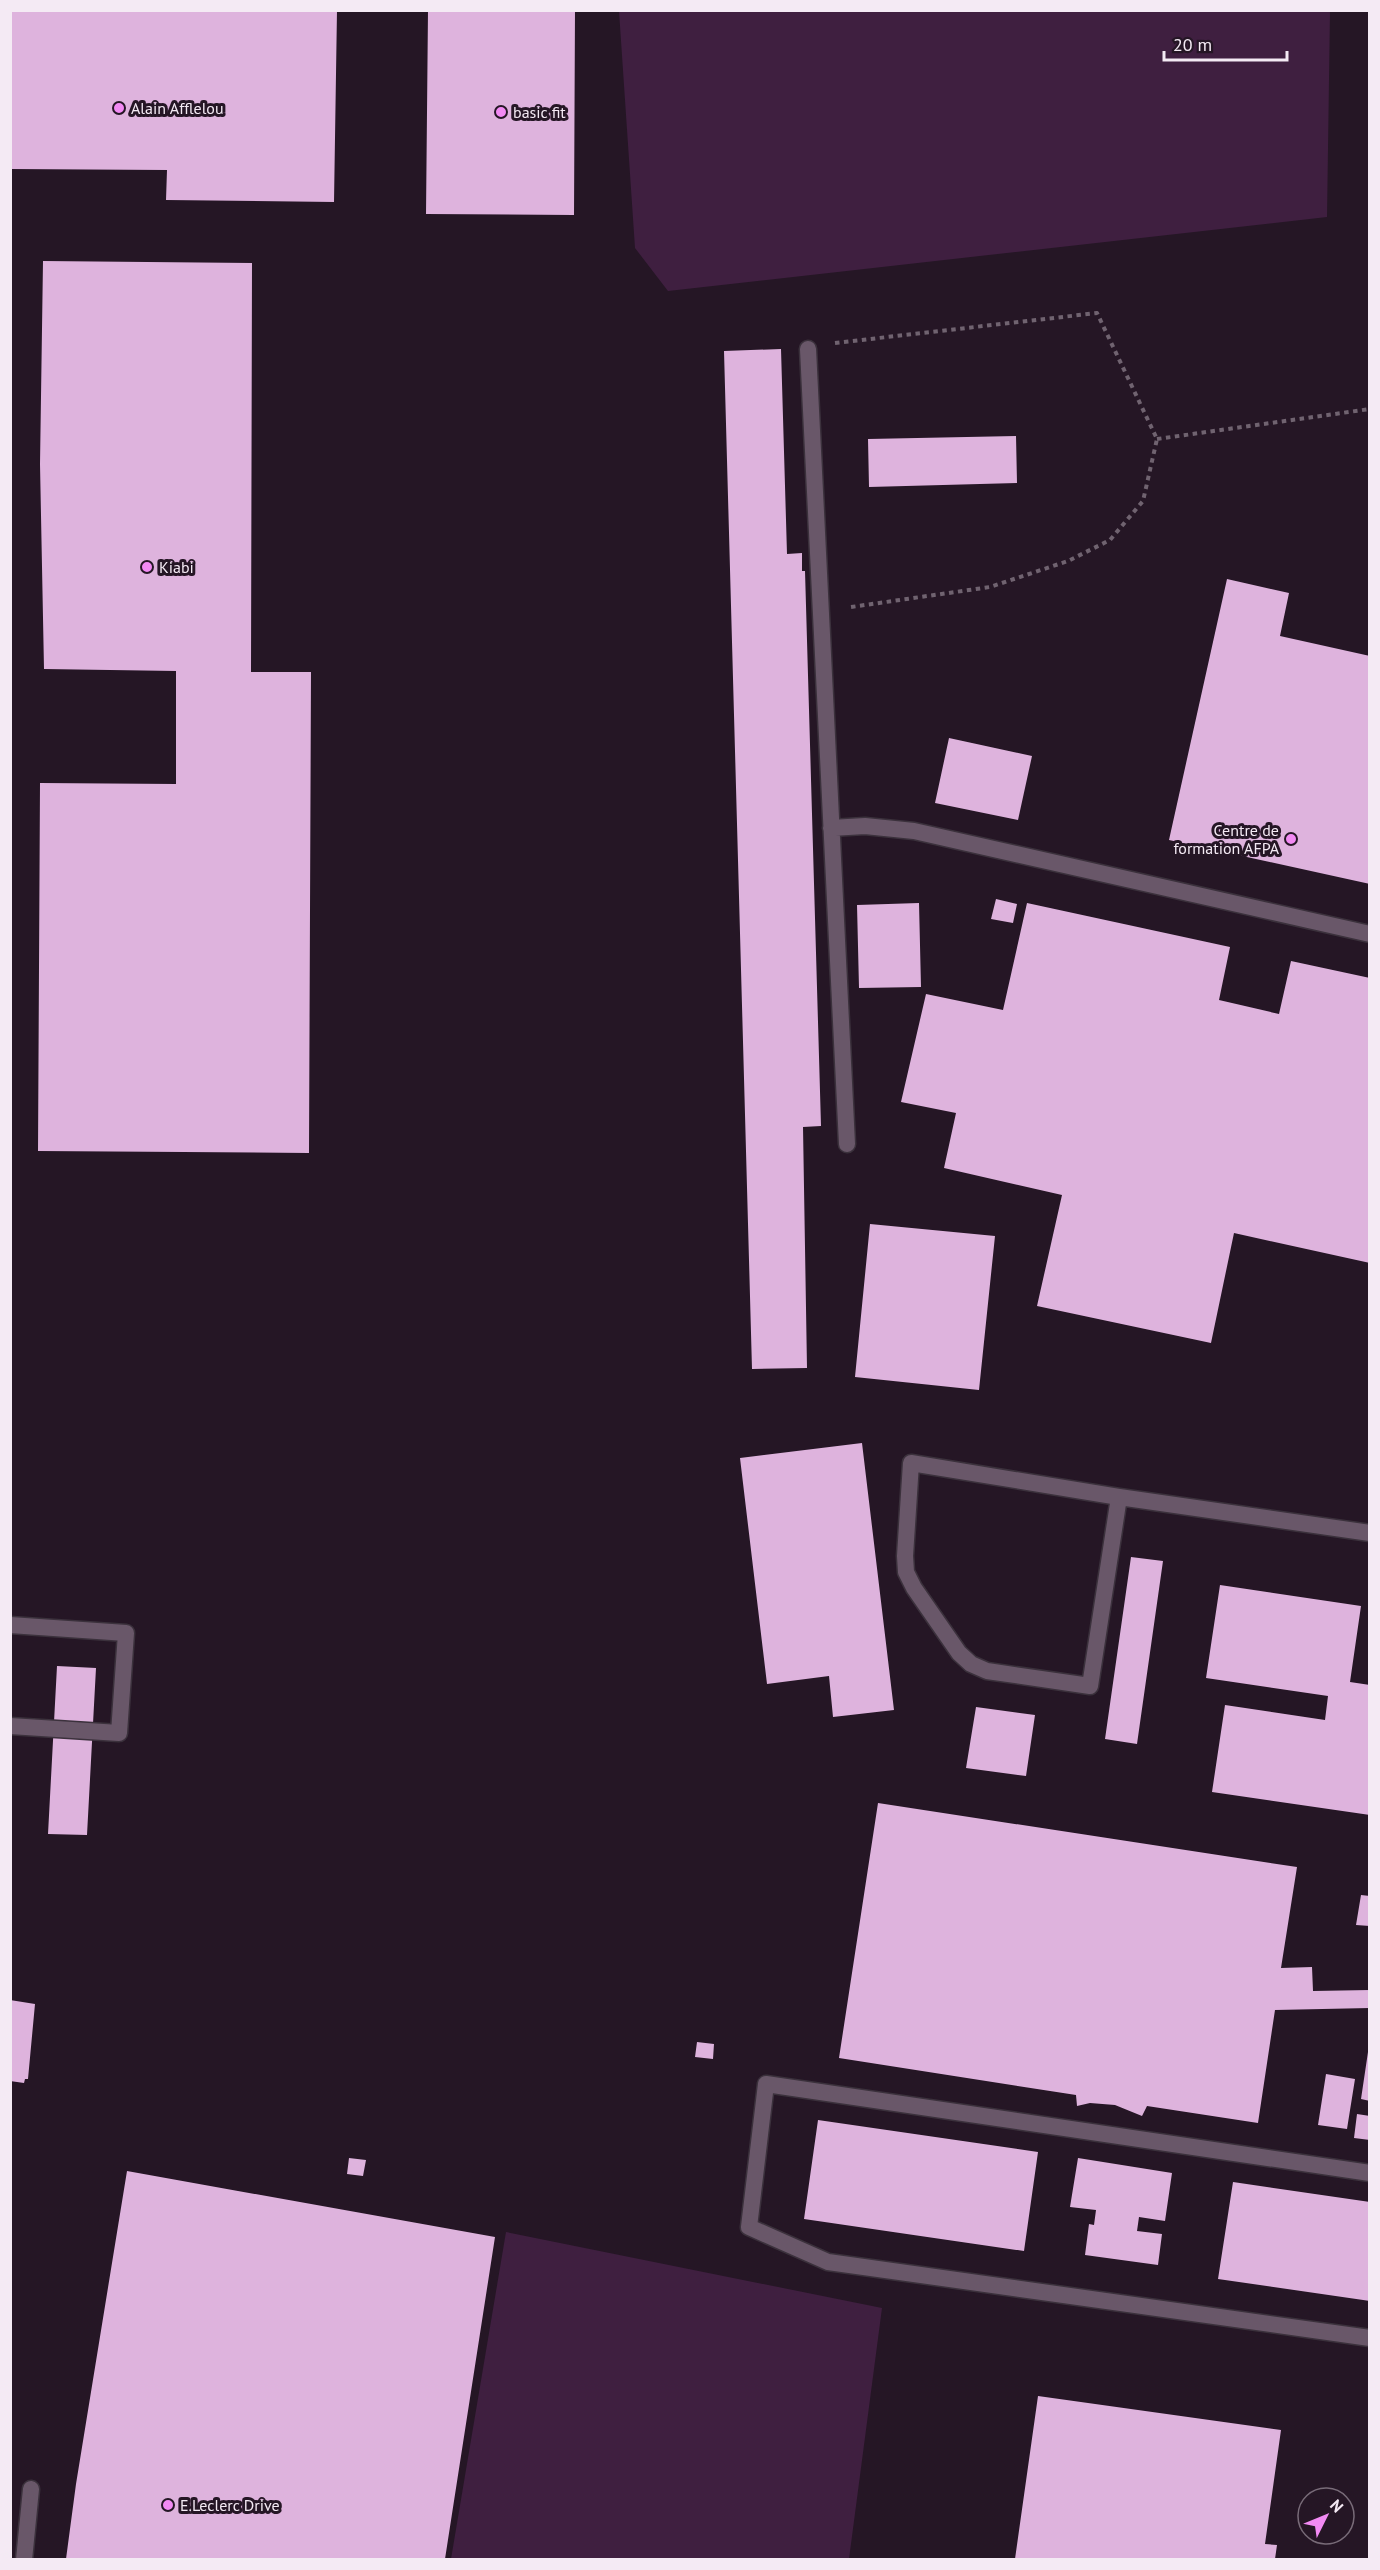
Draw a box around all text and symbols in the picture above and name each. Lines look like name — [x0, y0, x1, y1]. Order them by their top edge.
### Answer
scale bar — [1164, 24, 1287, 62]
text: 20 m — [1173, 33, 1212, 56]
place label: Alain Afflelou — [131, 98, 224, 118]
marker: Alain Afflelou — [112, 101, 126, 115]
place label: basic fit — [513, 102, 566, 122]
marker: basic fit — [494, 105, 508, 119]
place label: Kiabi — [159, 557, 194, 577]
marker: Kiabi — [140, 560, 154, 574]
place label: Centre de formation AFPA — [1173, 820, 1280, 858]
marker: Centre de formation AFPA — [1284, 832, 1298, 846]
north arrow — [1296, 2486, 1356, 2546]
place label: E.Leclerc Drive — [180, 2495, 280, 2515]
text: N — [1326, 2495, 1348, 2516]
marker: E.Leclerc Drive — [161, 2498, 175, 2512]

